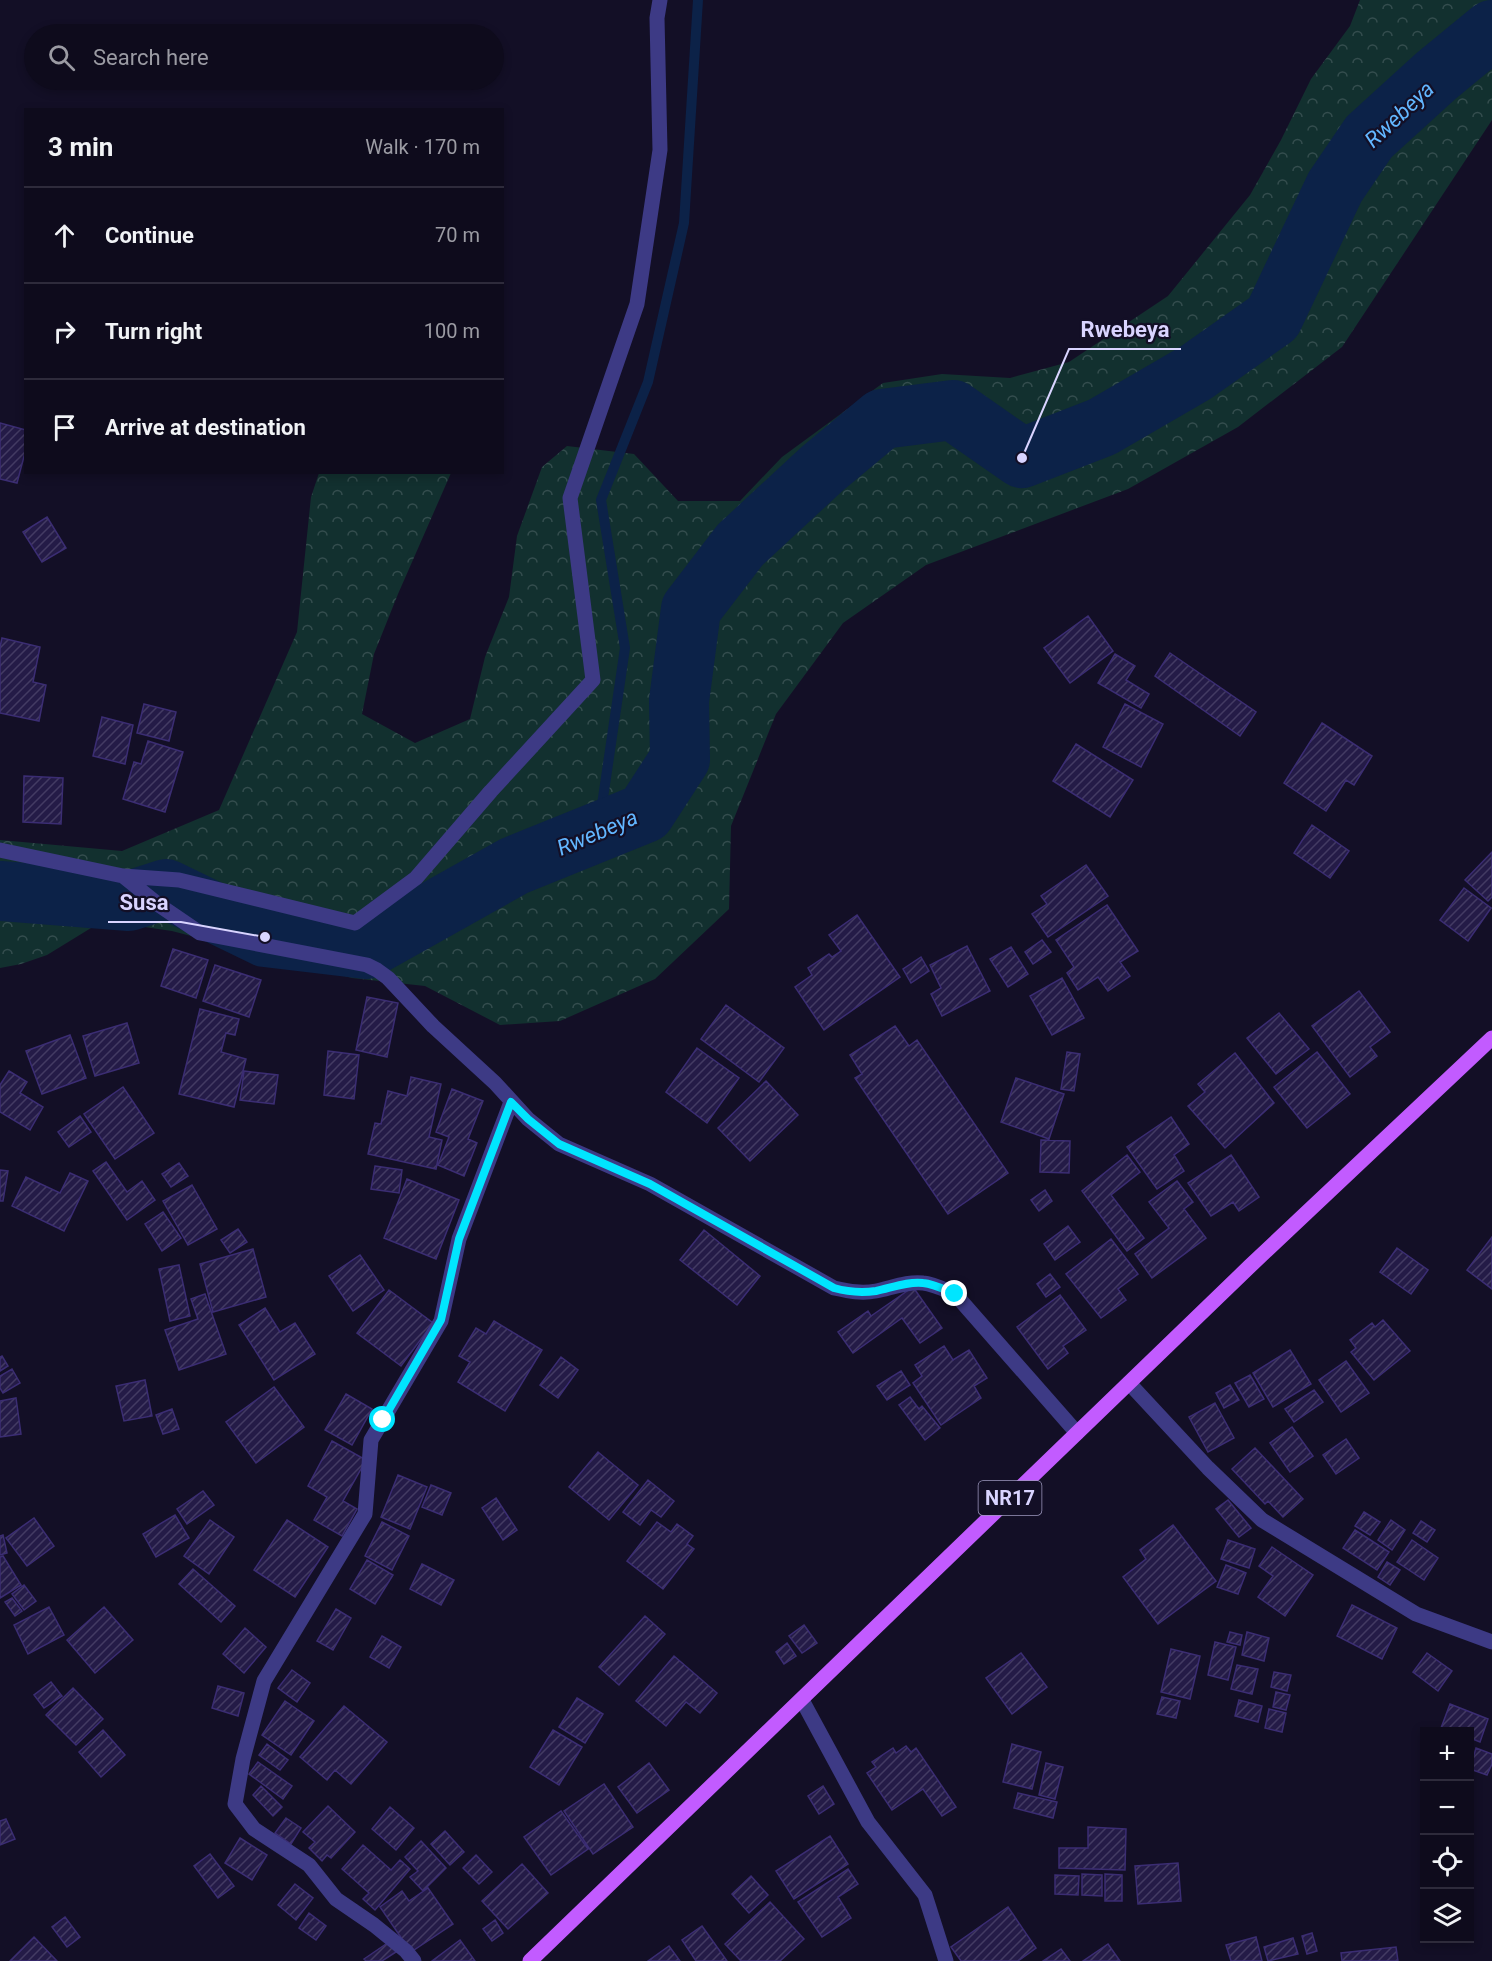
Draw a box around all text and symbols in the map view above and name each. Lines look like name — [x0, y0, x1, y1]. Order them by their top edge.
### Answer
search box — [24, 24, 504, 90]
icon: search — [45, 41, 78, 74]
text: Search here — [93, 45, 209, 70]
water label: Rwebeya — [1360, 76, 1439, 153]
text: 3 min — [48, 132, 113, 162]
text: Walk · 170 m — [365, 135, 480, 159]
icon: ahead — [48, 219, 81, 252]
text: Continue — [105, 223, 194, 248]
text: 70 m — [435, 223, 480, 247]
callout: Rwebeya — [1069, 309, 1181, 349]
icon: right — [48, 315, 81, 348]
text: Rwebeya — [1081, 317, 1170, 342]
text: Turn right — [105, 319, 202, 344]
text: 100 m — [424, 319, 480, 343]
icon: arrive — [48, 411, 81, 444]
text: Arrive at destination — [105, 415, 306, 440]
water label: Rwebeya — [553, 804, 641, 861]
callout: Susa — [108, 882, 181, 922]
text: Susa — [120, 890, 169, 915]
route end — [941, 1280, 967, 1306]
route start — [369, 1406, 395, 1432]
road number: NR17 — [978, 1481, 1042, 1515]
map controls — [1420, 1727, 1474, 1943]
button: + — [1420, 1727, 1474, 1781]
button: − — [1420, 1781, 1474, 1835]
button: locate — [1420, 1835, 1474, 1889]
button: layers — [1420, 1889, 1474, 1943]

